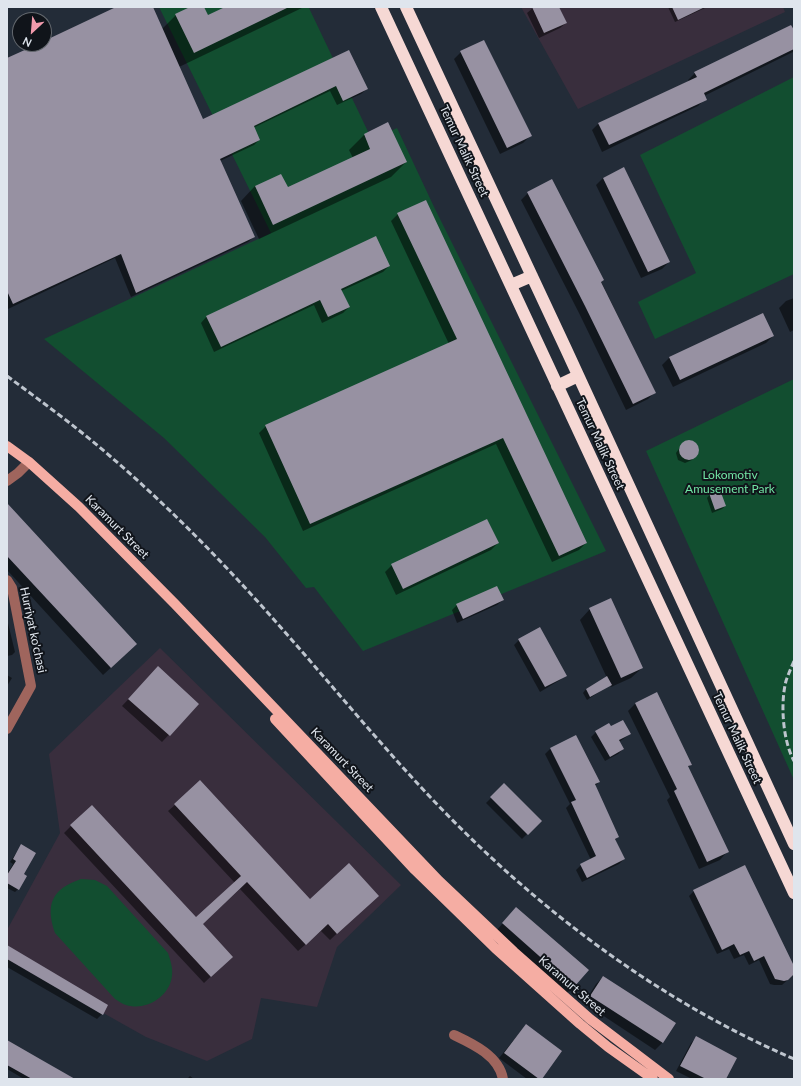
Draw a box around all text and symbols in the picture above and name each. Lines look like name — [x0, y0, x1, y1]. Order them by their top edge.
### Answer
north arrow — [12, 12, 52, 52]
text: N — [20, 35, 34, 50]
street label: Temur Malik Street — [436, 103, 492, 199]
street label: Temur Malik Street — [572, 396, 628, 492]
park label: Lokomotiv Amusement Park — [685, 468, 775, 496]
street label: Karamurt Street — [82, 492, 152, 562]
street label: Hurriyat ko'chasi — [17, 586, 49, 674]
street label: Temur Malik Street — [709, 690, 765, 786]
street label: Karamurt Street — [308, 725, 376, 795]
street label: Karamurt Street — [536, 953, 608, 1019]

